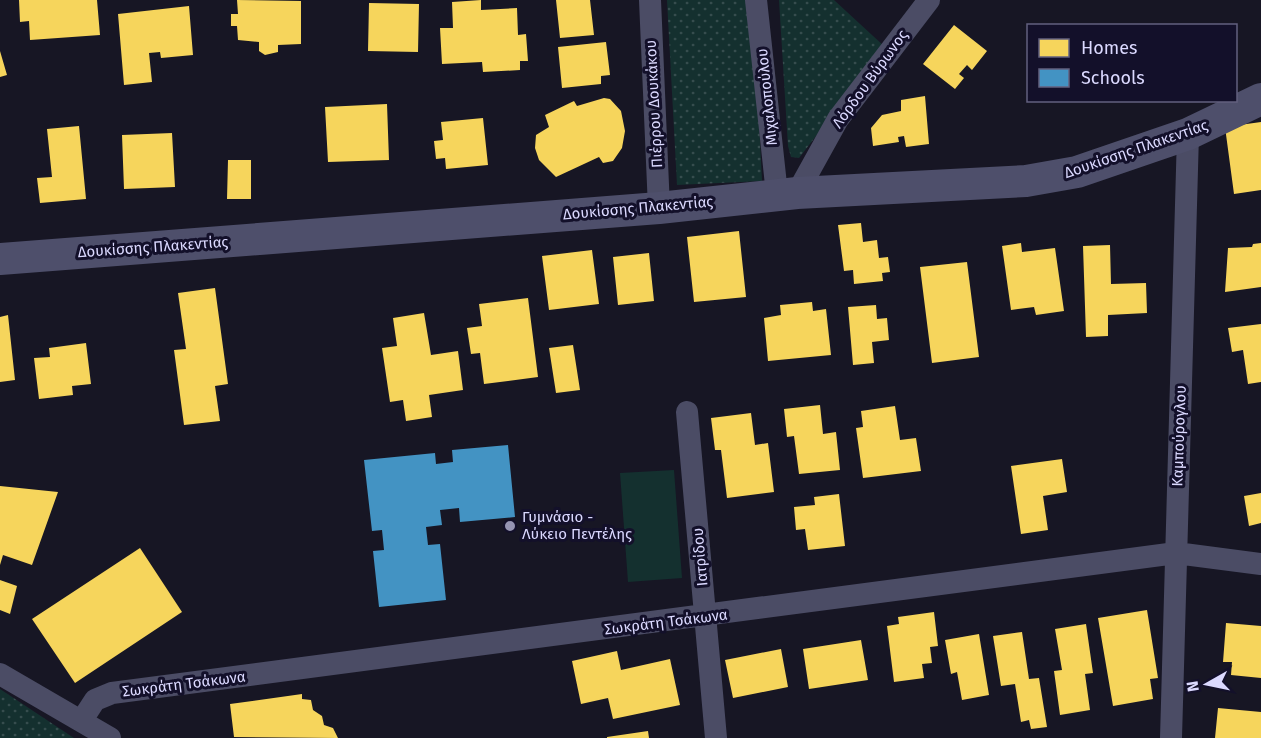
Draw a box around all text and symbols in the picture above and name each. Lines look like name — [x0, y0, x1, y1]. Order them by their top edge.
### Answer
legend — [1027, 24, 1237, 102]
street label: Λόρδου Βύρωνος — [828, 26, 912, 132]
text: Homes — [1081, 37, 1137, 59]
street label: Πιέρρου Δουκάκου — [642, 40, 666, 168]
street label: Μιχαλοπούλου — [753, 48, 781, 146]
text: Schools — [1081, 67, 1145, 89]
street label: Δουκίσσης Πλακεντίας — [1062, 116, 1210, 182]
street label: Δουκίσσης Πλακεντίας — [562, 192, 714, 224]
street label: Δουκίσσης Πλακεντίας — [77, 233, 229, 261]
street label: Καμπούρογλου — [1168, 385, 1190, 487]
place label: Γυμνάσιο - Λύκειο Πεντέλης — [522, 508, 632, 543]
marker: Γυμνάσιο - Λύκειο Πεντέλης — [503, 519, 517, 533]
street label: Ιατρίδου — [688, 527, 712, 587]
street label: Σωκράτη Τσάκωνα — [603, 606, 729, 638]
north arrow — [1177, 654, 1237, 714]
street label: Σωκράτη Τσάκωνα — [121, 668, 247, 700]
text: N — [1182, 680, 1203, 693]

